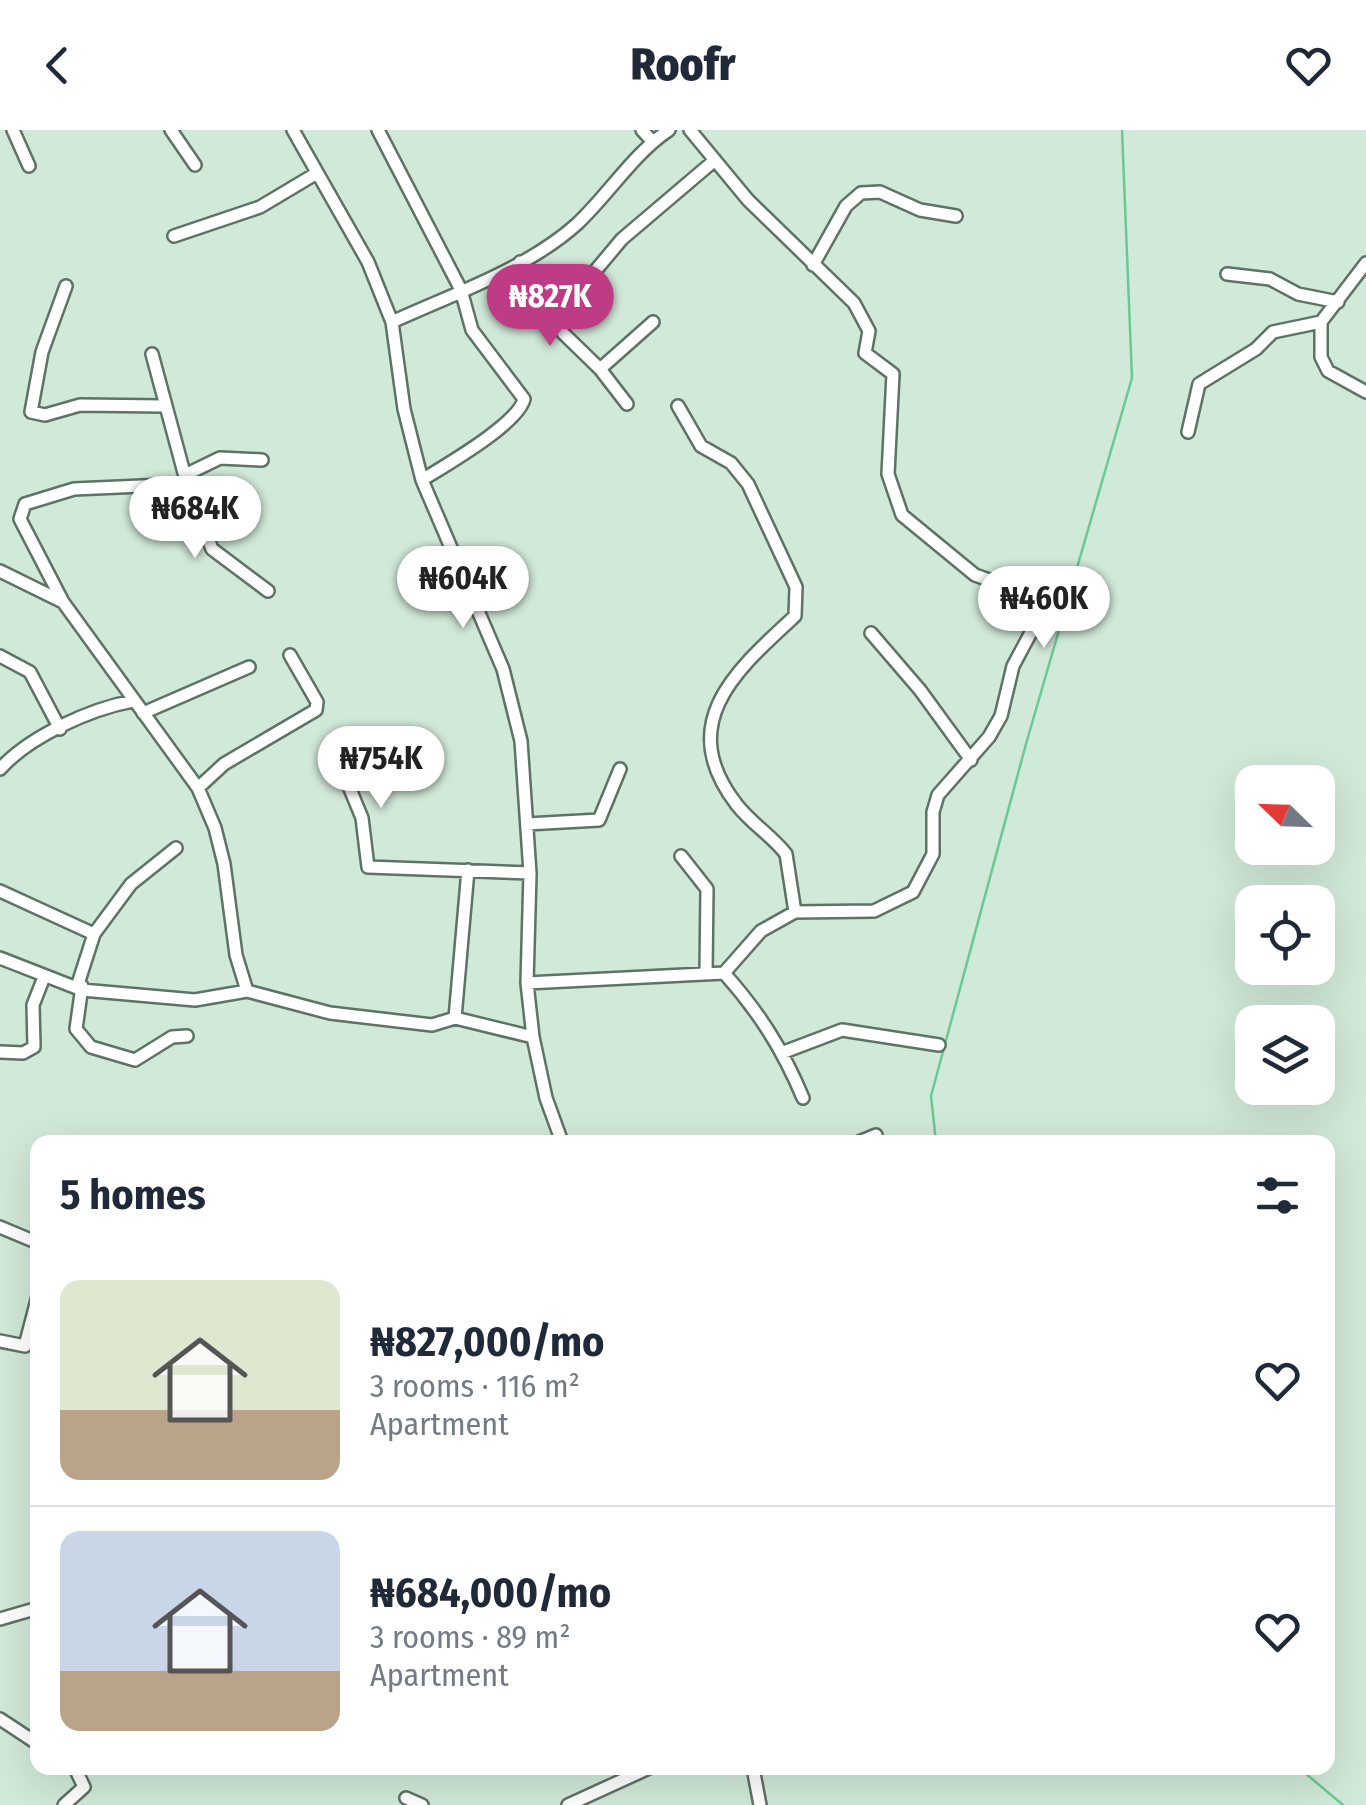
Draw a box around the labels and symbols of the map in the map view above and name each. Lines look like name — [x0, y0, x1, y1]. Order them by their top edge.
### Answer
pin: ₦827K — [480, 264, 620, 349]
pin: ₦684K — [125, 476, 265, 561]
pin: ₦604K — [393, 546, 533, 631]
pin: ₦460K — [974, 566, 1114, 651]
pin: ₦754K — [311, 726, 451, 811]
north arrow — [1235, 765, 1335, 865]

